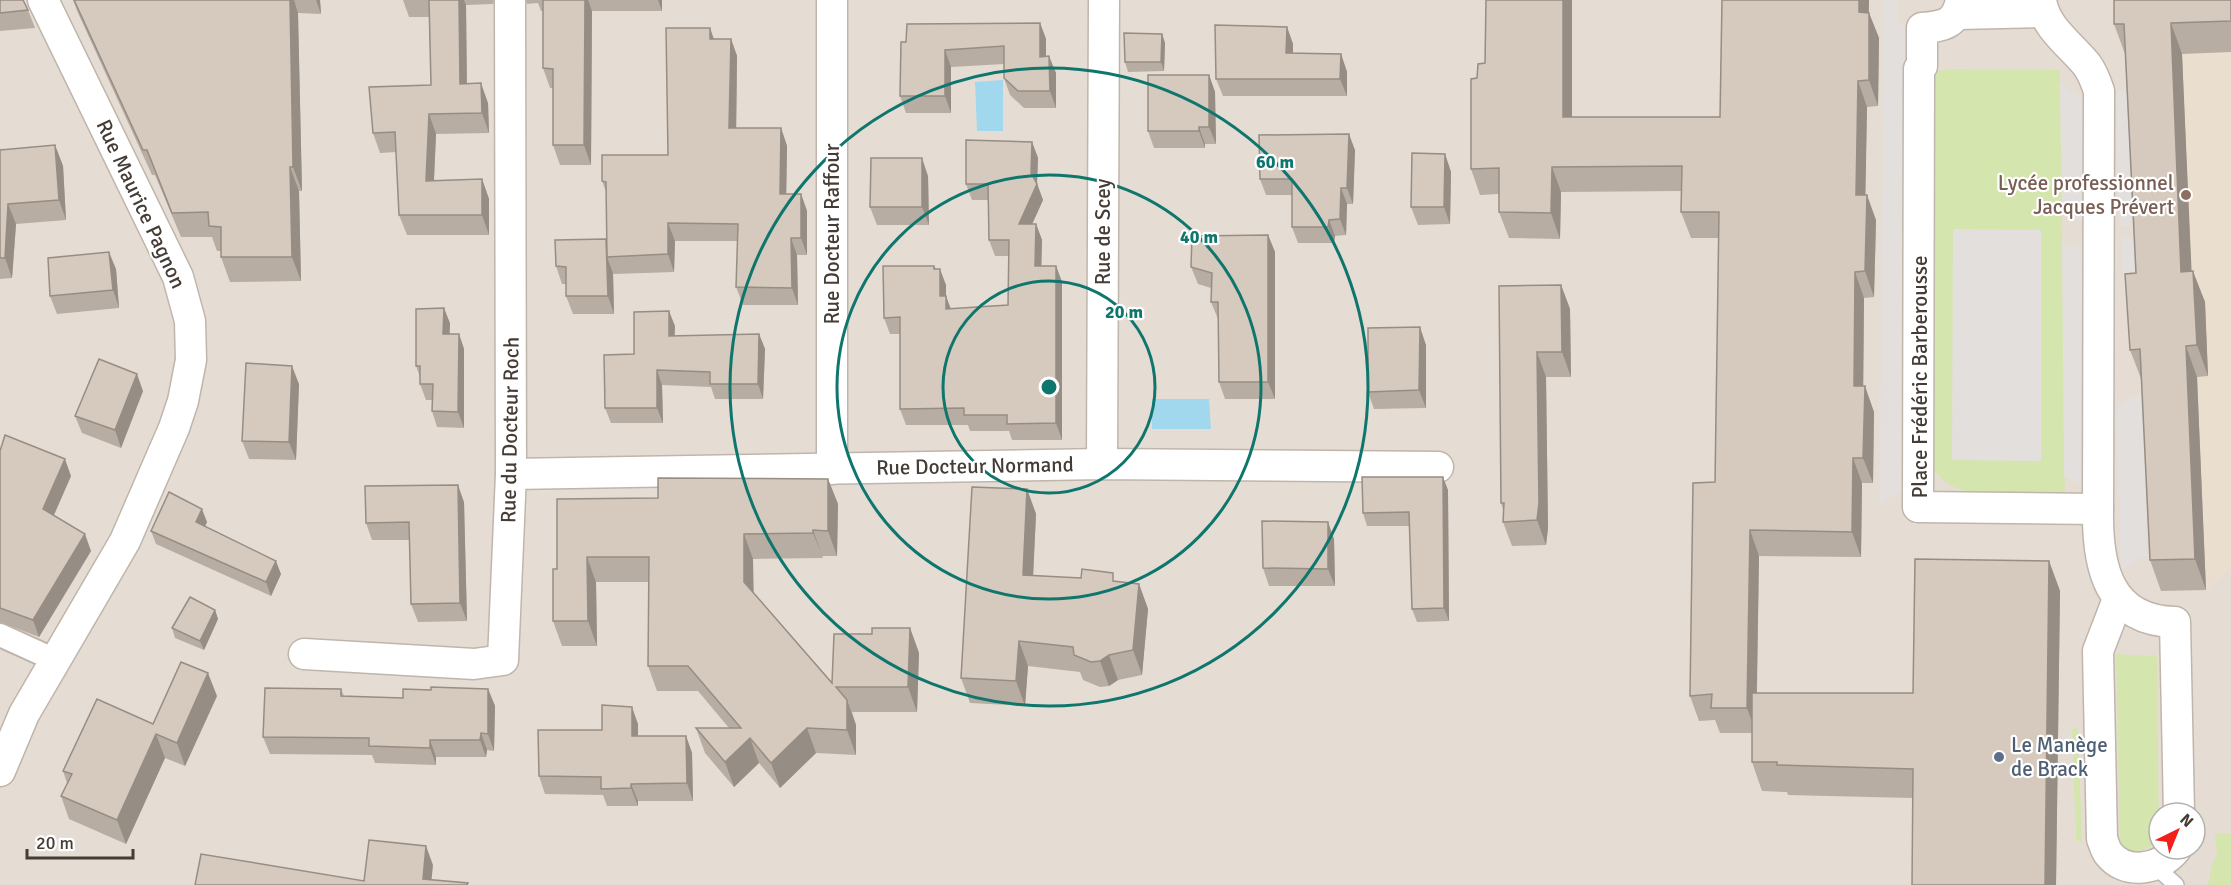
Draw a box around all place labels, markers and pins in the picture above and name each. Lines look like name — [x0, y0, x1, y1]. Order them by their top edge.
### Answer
place label: Lycée professionnel Jacques Prévert — [1998, 170, 2174, 220]
marker: Lycée professionnel Jacques Prévert — [2179, 188, 2193, 202]
centre of rings — [1039, 377, 1059, 397]
place label: Le Manège de Brack — [2011, 732, 2108, 782]
marker: Le Manège de Brack — [1992, 750, 2006, 764]

